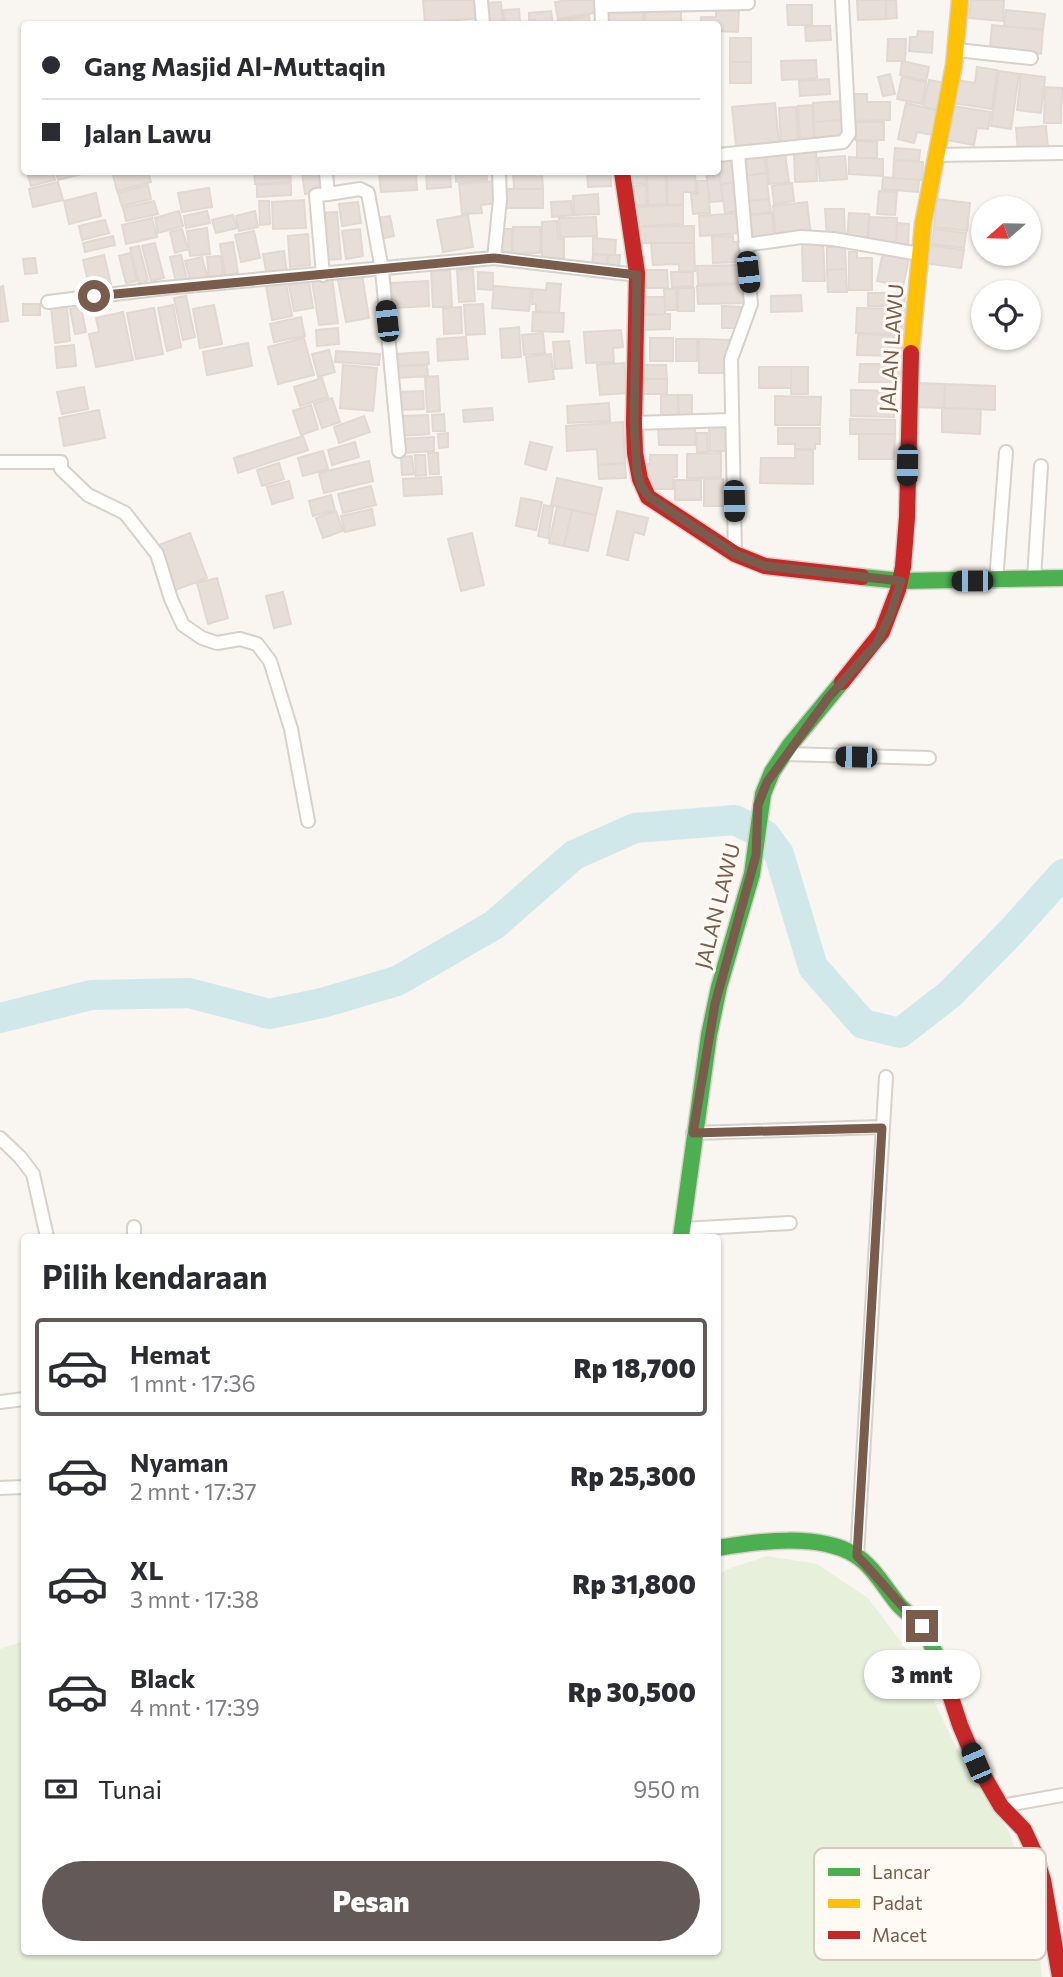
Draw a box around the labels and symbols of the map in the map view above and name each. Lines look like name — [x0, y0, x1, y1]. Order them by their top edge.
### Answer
north arrow — [971, 196, 1041, 266]
car — [736, 250, 761, 294]
route start — [78, 280, 110, 312]
street label: JALAN LAWU — [874, 283, 907, 413]
car — [375, 299, 400, 343]
car — [897, 444, 918, 486]
car — [724, 480, 745, 522]
car — [952, 571, 994, 592]
car — [835, 746, 878, 768]
street label: JALAN LAWU — [689, 840, 744, 971]
route end — [906, 1610, 938, 1642]
callout: 3 mnt — [864, 1650, 980, 1700]
car — [959, 1740, 994, 1786]
legend — [814, 1848, 1046, 1960]
text: Lancar — [872, 1860, 931, 1883]
text: Padat — [872, 1891, 923, 1914]
text: Macet — [872, 1923, 927, 1946]

